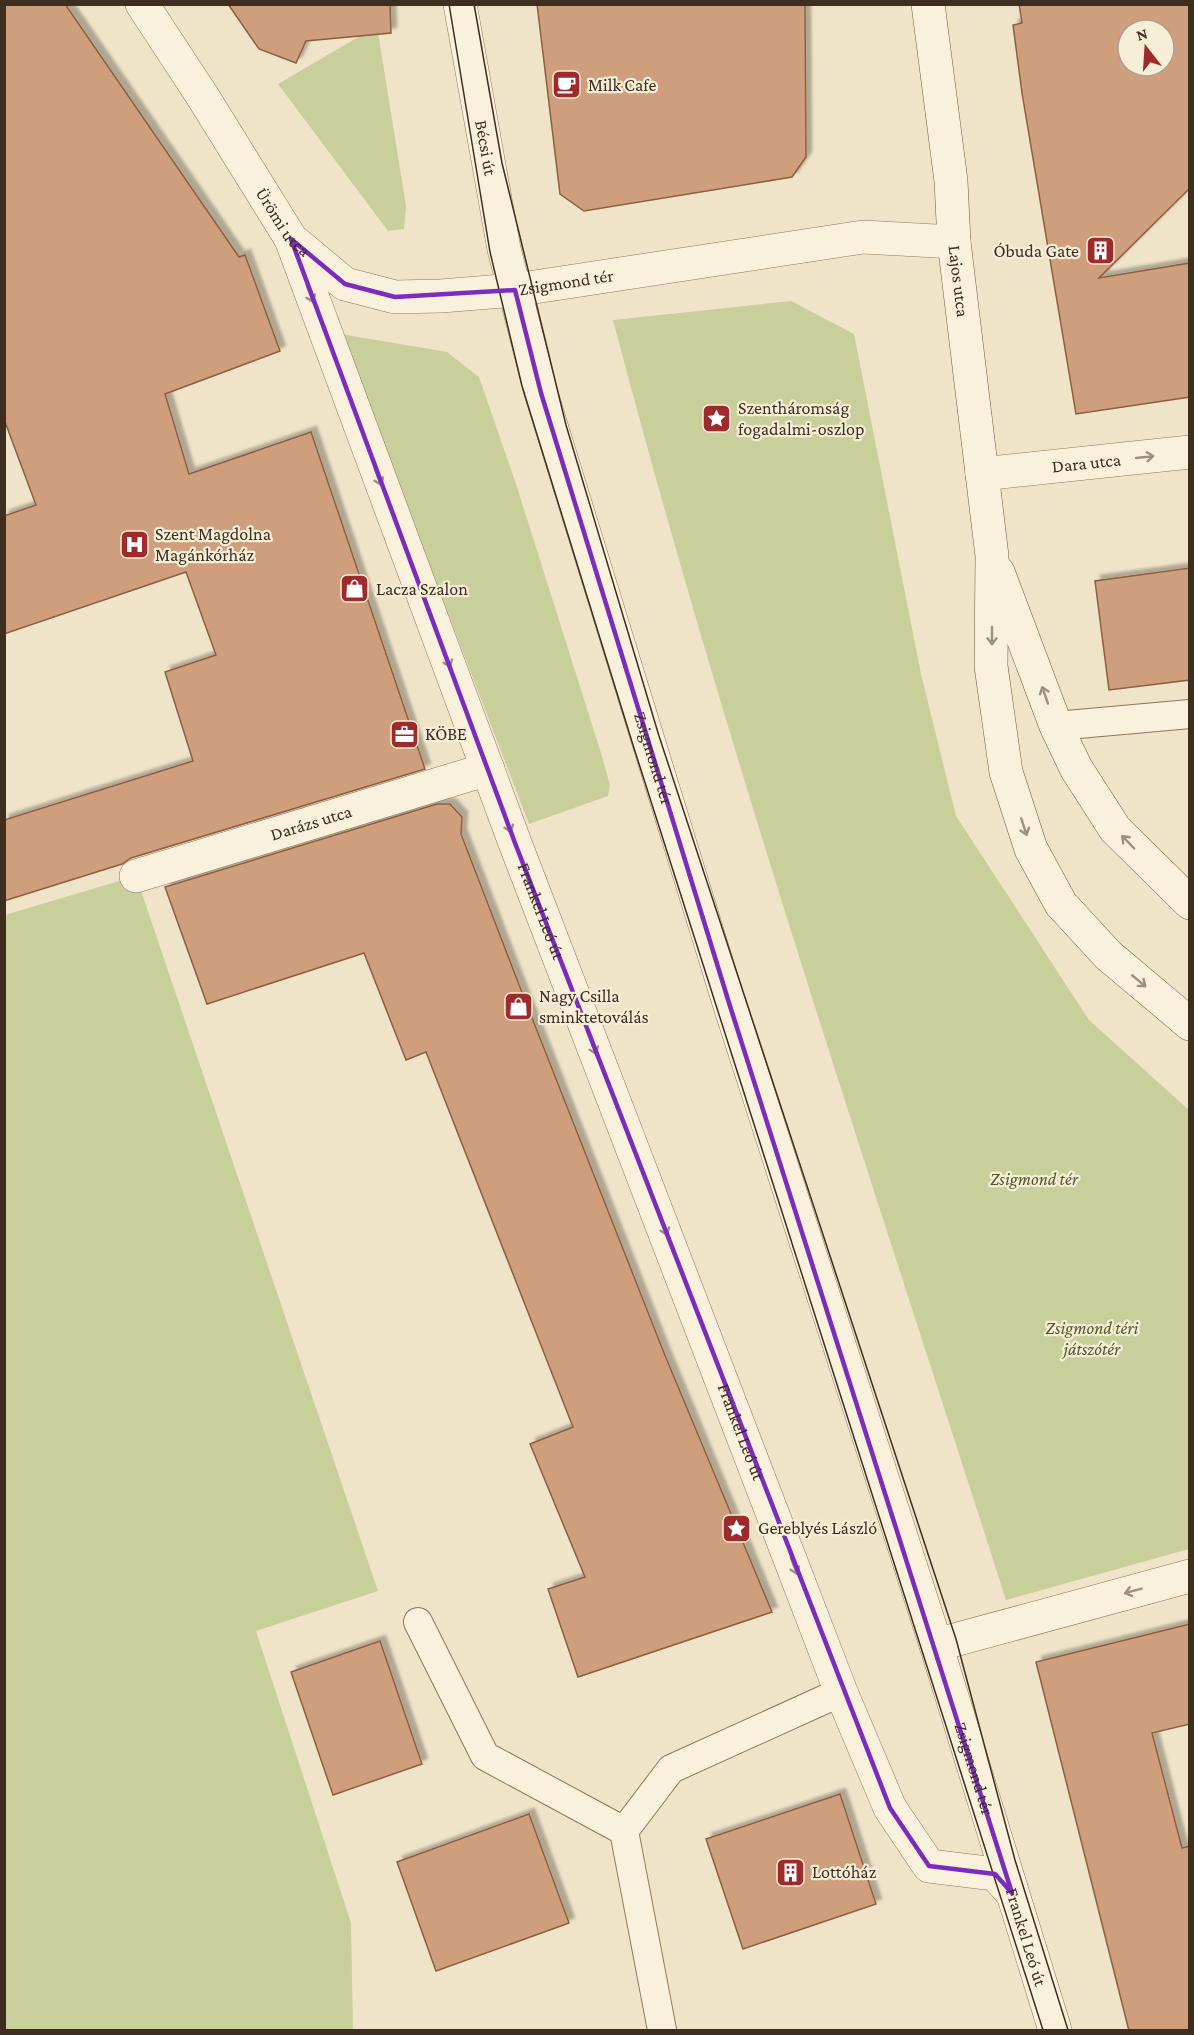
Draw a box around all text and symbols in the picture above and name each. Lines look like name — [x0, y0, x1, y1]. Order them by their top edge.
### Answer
north arrow — [1116, 18, 1176, 78]
text: N — [1134, 24, 1150, 44]
cafe icon: Milk Cafe — [551, 69, 583, 101]
place label: Milk Cafe — [588, 75, 656, 95]
street label: Bécsi út — [471, 118, 501, 178]
street label: Ürömi utca — [252, 184, 314, 261]
building icon: Óbuda Gate — [1084, 235, 1116, 267]
place label: Óbuda Gate — [994, 241, 1079, 261]
street label: Lajos utca — [944, 244, 973, 318]
street label: Zsigmond tér — [517, 265, 615, 299]
one-way arrow — [306, 284, 317, 303]
place label: Szentháromság fogadalmi-oszlop — [738, 398, 864, 439]
place icon: Szentháromság fogadalmi-oszlop — [701, 402, 733, 434]
street label: Dara utca — [1051, 449, 1122, 477]
one-way arrow — [1134, 451, 1154, 462]
one-way arrow — [373, 467, 384, 486]
place label: Szent Magdolna Magánkórház — [155, 524, 271, 565]
hospital icon: Szent Magdolna Magánkórház — [118, 528, 150, 560]
shop icon: Lacza Szalon — [339, 573, 371, 605]
place label: Lacza Szalon — [376, 579, 468, 599]
one-way arrow — [986, 625, 998, 645]
one-way arrow — [442, 650, 453, 668]
one-way arrow — [1039, 686, 1050, 705]
street label: Zsigmond tér — [630, 710, 678, 808]
office icon: KÖBE — [388, 718, 420, 750]
place label: KÖBE — [425, 724, 467, 744]
street label: Darázs utca — [268, 801, 354, 845]
one-way arrow — [504, 815, 515, 833]
one-way arrow — [1019, 817, 1030, 836]
one-way arrow — [1120, 835, 1135, 850]
street label: Frankel Leó út — [513, 860, 569, 963]
one-way arrow — [1131, 974, 1146, 988]
place label: Nagy Csilla sminktetoválás — [539, 986, 649, 1027]
shop icon: Nagy Csilla sminktetoválás — [502, 990, 534, 1022]
one-way arrow — [589, 1036, 600, 1054]
park label: Zsigmond tér — [990, 1169, 1079, 1189]
one-way arrow — [659, 1218, 670, 1236]
park label: Zsigmond téri játszótér — [1046, 1318, 1139, 1360]
street label: Frankel Leó út — [713, 1381, 769, 1484]
place icon: Gereblyés László — [721, 1512, 753, 1544]
place label: Gereblyés László — [758, 1518, 877, 1538]
one-way arrow — [790, 1556, 801, 1575]
one-way arrow — [1124, 1586, 1143, 1597]
street label: Zsigmond tér — [951, 1720, 998, 1818]
building icon: Lottóház — [775, 1856, 807, 1888]
place label: Lottóház — [812, 1862, 877, 1882]
street label: Frankel Leó út — [1002, 1885, 1051, 1990]

